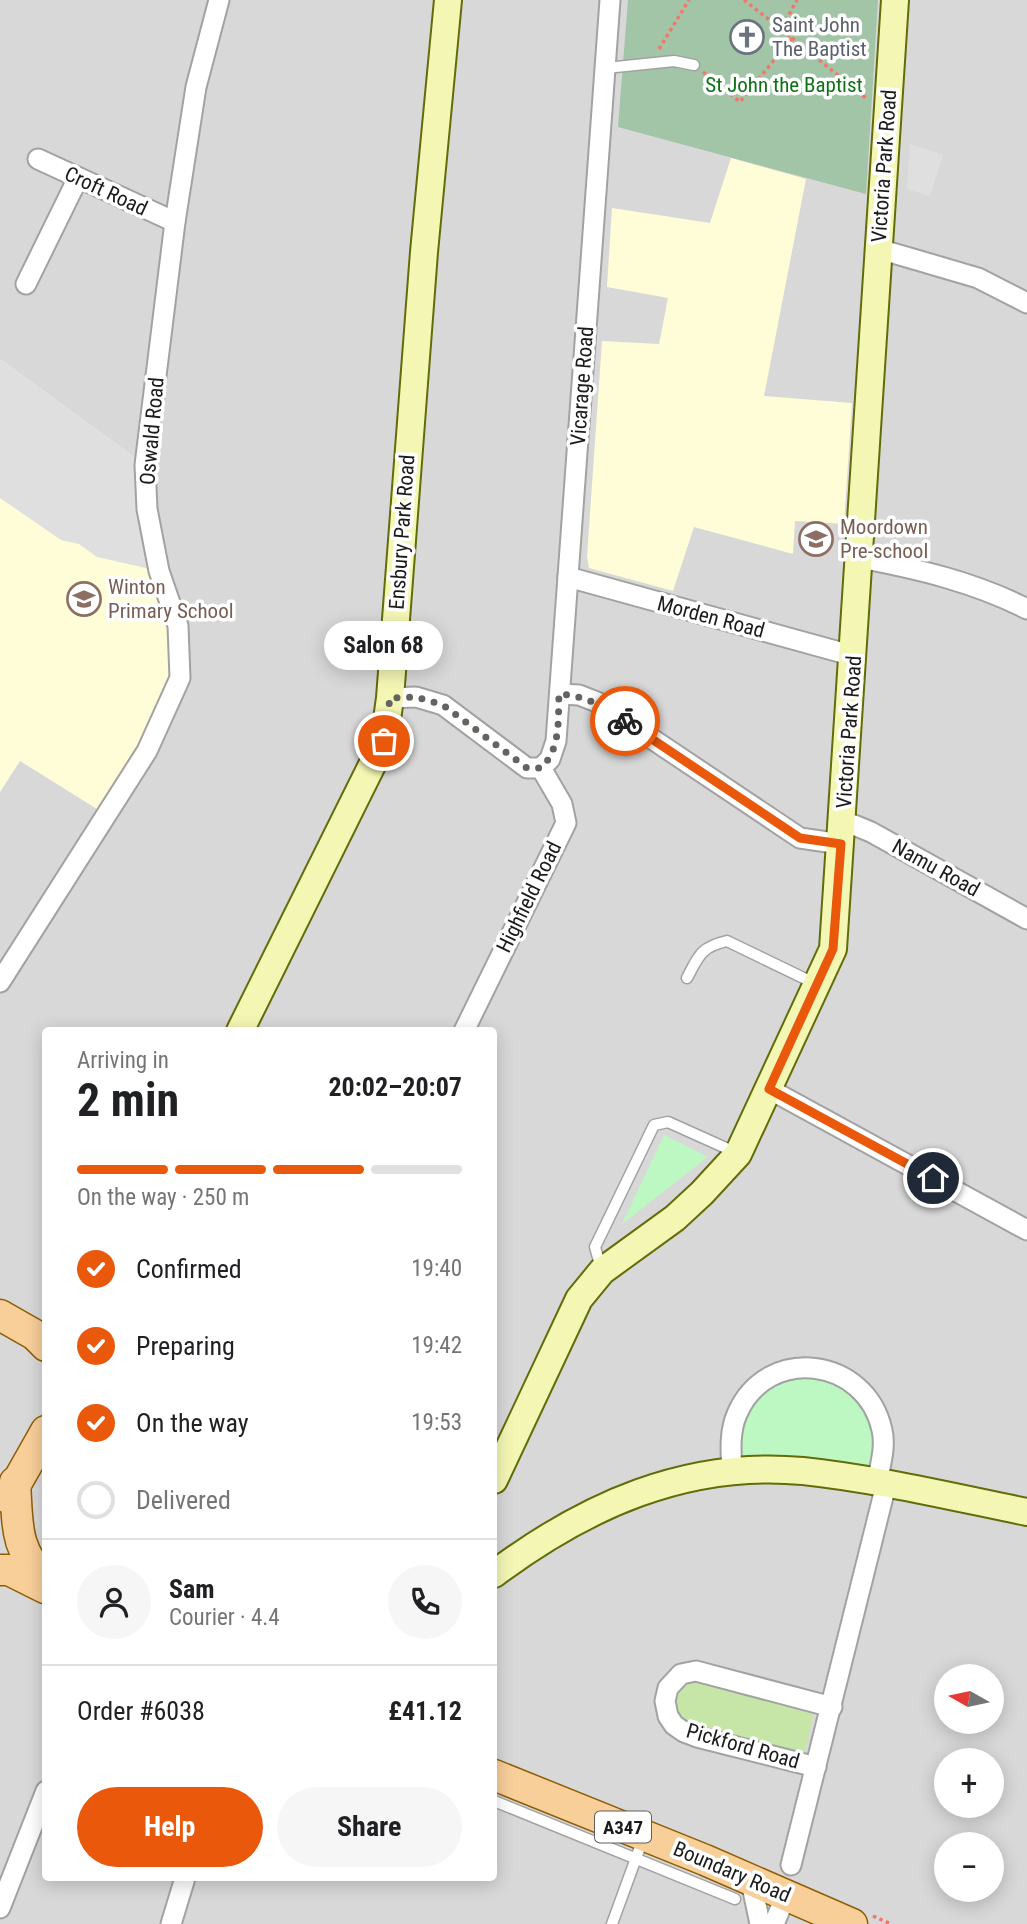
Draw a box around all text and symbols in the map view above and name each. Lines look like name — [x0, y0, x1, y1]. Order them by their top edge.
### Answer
place label: Saint John The Baptist — [772, 13, 866, 61]
church icon: Saint John The Baptist — [728, 18, 766, 56]
park label: St John the Baptist — [705, 73, 863, 97]
street label: Victoria Park Road — [867, 89, 901, 243]
street label: Croft Road — [61, 161, 151, 221]
street label: Vicarage Road — [566, 326, 598, 446]
street label: Oswald Road — [135, 376, 169, 486]
street label: Ensbury Park Road — [385, 454, 419, 610]
place label: Moordown Pre-school — [840, 515, 928, 563]
school or university icon: Moordown Pre-school — [797, 520, 835, 558]
place label: Winton Primary School — [108, 575, 234, 623]
school or university icon: Winton Primary School — [65, 580, 103, 618]
street label: Morden Road — [655, 591, 767, 643]
callout: Salon 68 — [324, 622, 444, 671]
text: Salon 68 — [343, 632, 424, 659]
street label: Victoria Park Road — [832, 655, 866, 809]
courier — [590, 686, 660, 756]
icon: bike — [606, 702, 644, 740]
pin — [354, 711, 414, 771]
icon: bag — [365, 722, 403, 760]
street label: Namu Road — [888, 834, 984, 902]
street label: Highfield Road — [492, 837, 566, 957]
text: Arriving in — [77, 1047, 169, 1074]
text: 20:02–20:07 — [328, 1072, 462, 1102]
text: 2 min — [77, 1073, 179, 1127]
pin — [903, 1148, 963, 1208]
icon: home — [914, 1159, 952, 1197]
text: On the way · 250 m — [77, 1184, 249, 1211]
icon: check — [77, 1250, 115, 1288]
text: Confirmed — [136, 1254, 242, 1284]
text: 19:40 — [411, 1255, 462, 1282]
icon: check — [77, 1327, 115, 1365]
text: Preparing — [136, 1331, 235, 1361]
text: 19:42 — [411, 1332, 462, 1359]
icon: check — [77, 1404, 115, 1442]
text: On the way — [136, 1408, 249, 1438]
text: 19:53 — [411, 1409, 462, 1436]
text: Delivered — [136, 1485, 231, 1515]
button: person — [77, 1565, 151, 1639]
button: phone — [388, 1565, 462, 1639]
text: Sam — [169, 1574, 215, 1604]
text: Courier · 4.4 — [169, 1604, 280, 1631]
north arrow — [934, 1664, 1004, 1734]
map controls — [934, 1664, 1004, 1902]
text: Order #6038 — [77, 1696, 205, 1726]
text: £41.12 — [388, 1696, 462, 1726]
street label: Pickford Road — [684, 1718, 802, 1774]
button: + — [934, 1748, 1004, 1818]
button: Help — [77, 1787, 263, 1867]
button: Share — [277, 1787, 462, 1867]
road number: A347 — [595, 1812, 651, 1842]
button: − — [934, 1832, 1004, 1902]
street label: Boundary Road — [670, 1837, 794, 1907]

